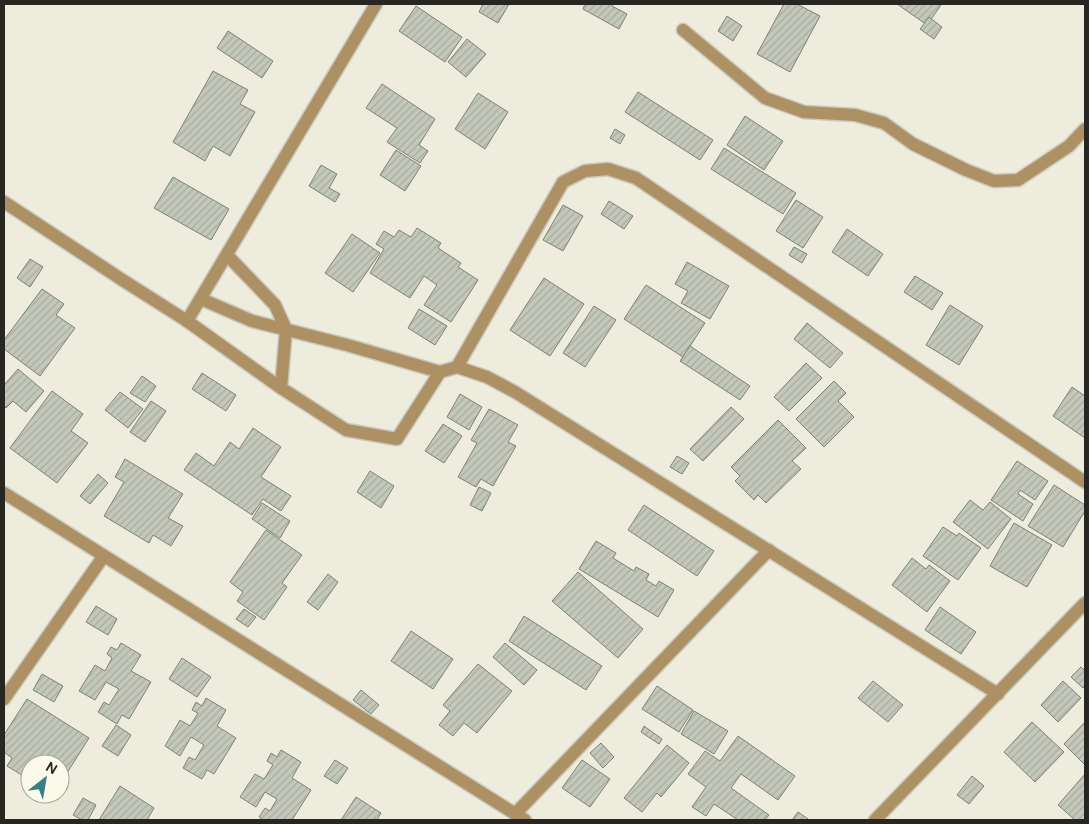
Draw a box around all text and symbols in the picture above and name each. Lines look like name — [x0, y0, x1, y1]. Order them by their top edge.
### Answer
north arrow — [20, 754, 70, 804]
text: N — [43, 758, 61, 778]

